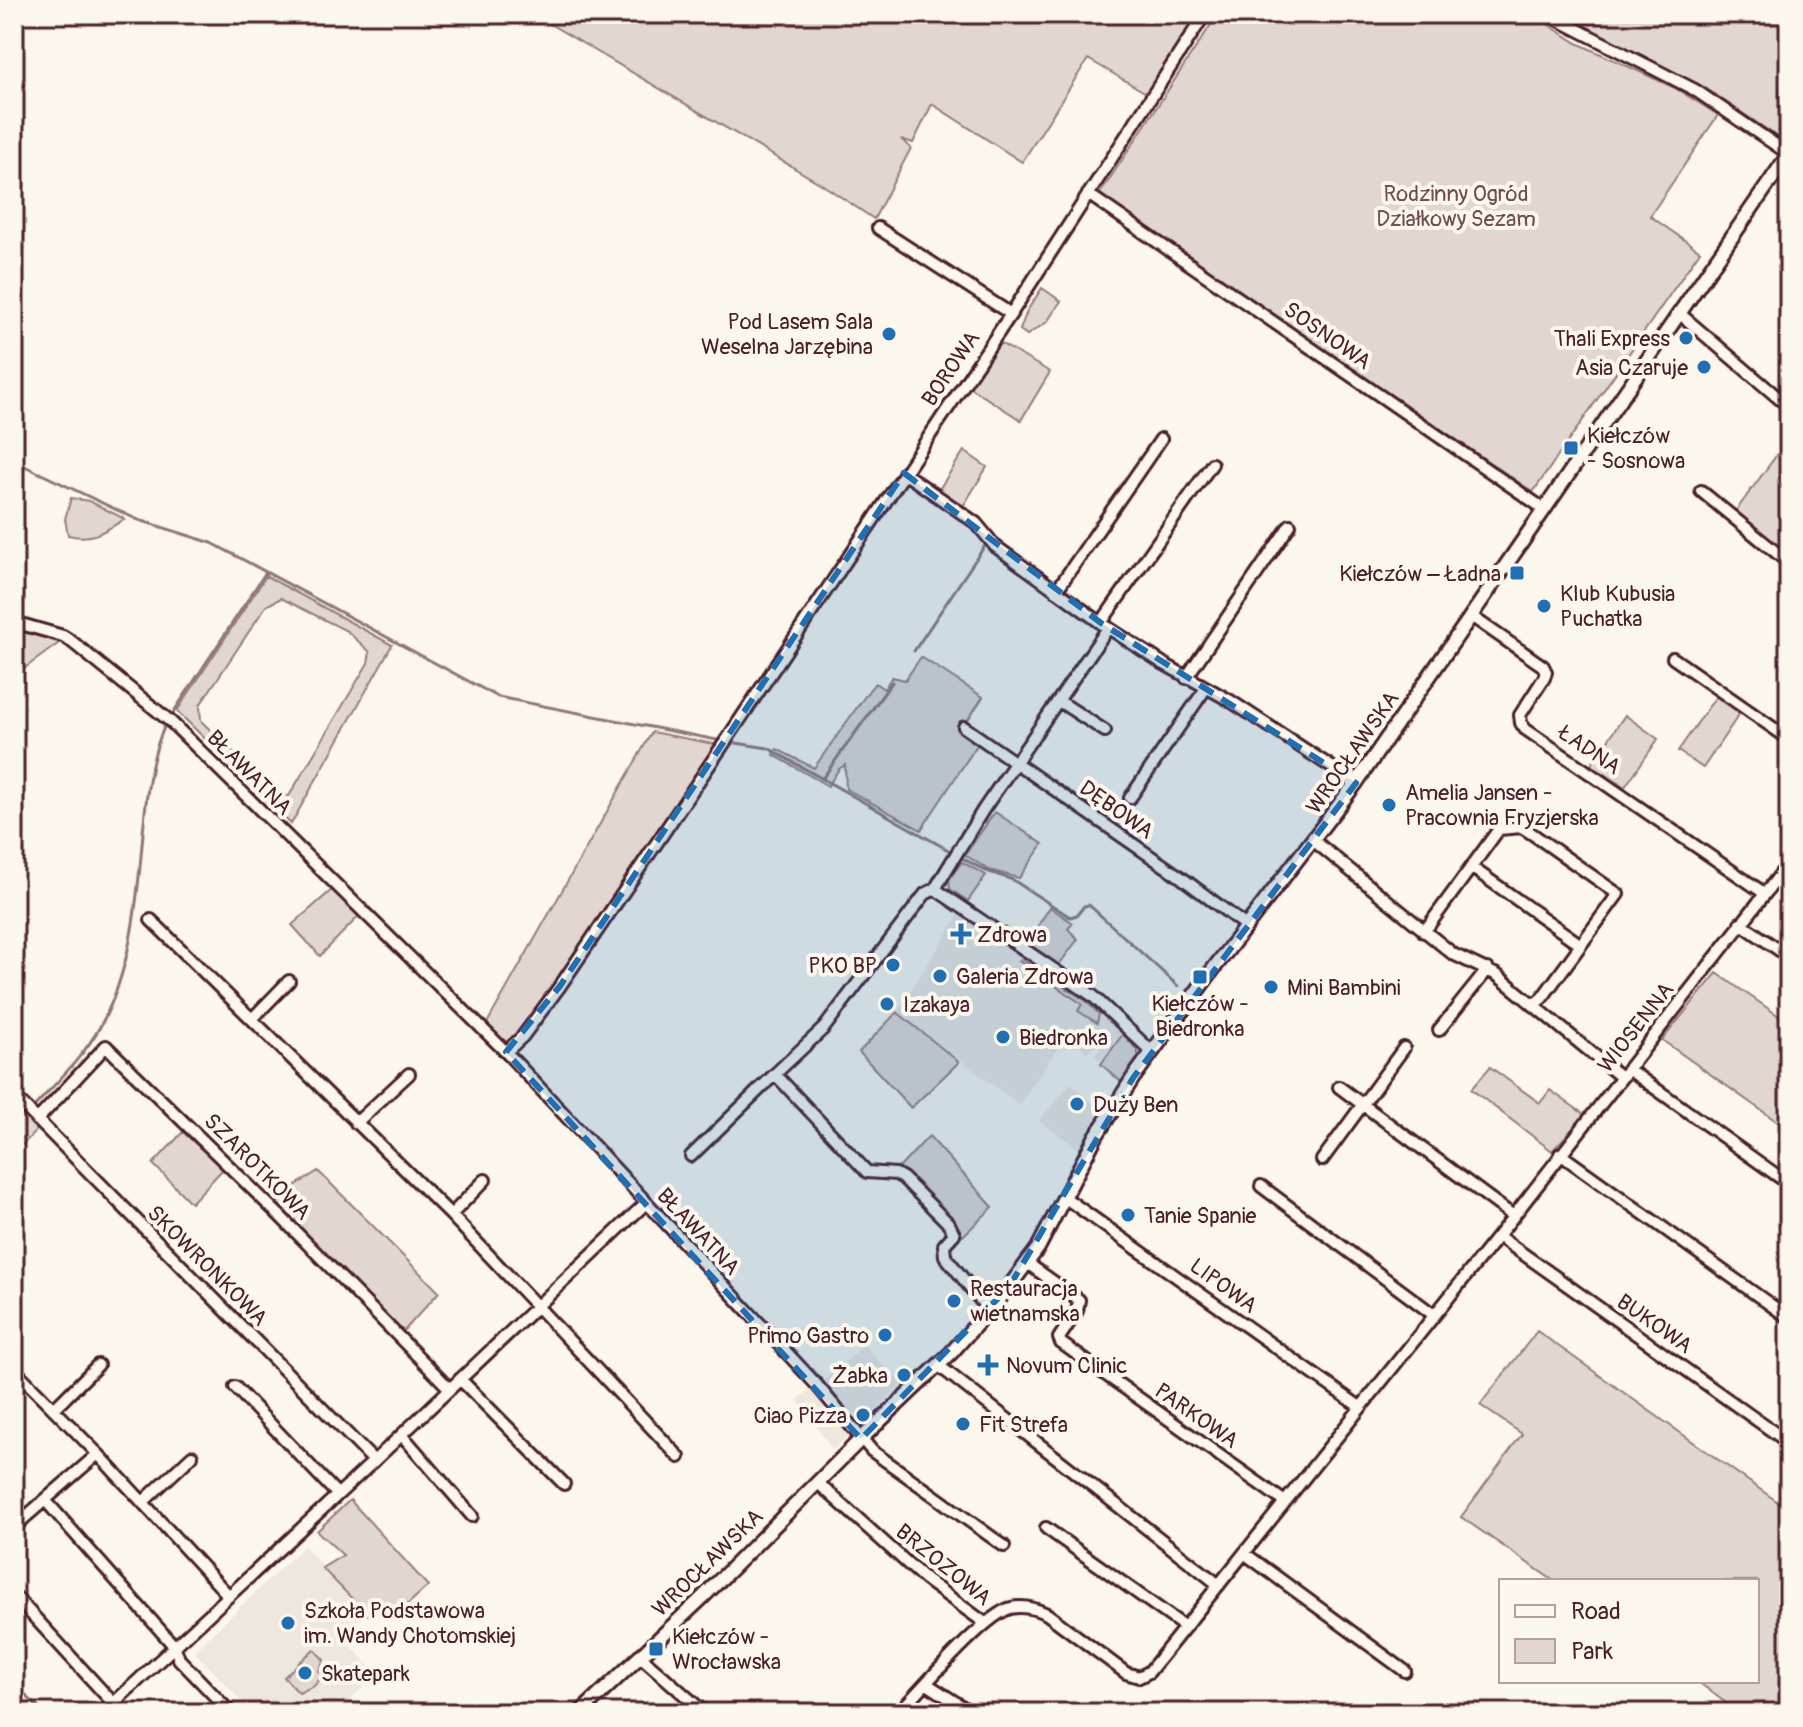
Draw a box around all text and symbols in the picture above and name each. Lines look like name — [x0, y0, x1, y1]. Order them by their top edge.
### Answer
park label: Rodzinny Ogród Działkowy Sezam — [1376, 180, 1536, 233]
street label: SOSNOWA — [1278, 296, 1377, 376]
place label: Pod Lasem Sala Weselna Jarzębina — [701, 308, 873, 361]
marker: Pod Lasem Sala Weselna Jarzębina — [880, 325, 898, 343]
place label: Thali Express — [1554, 325, 1670, 353]
street label: BOROWA — [915, 326, 986, 412]
marker: Thali Express — [1677, 329, 1695, 347]
place label: Asia Czaruje — [1575, 354, 1688, 382]
marker: Asia Czaruje — [1695, 358, 1713, 376]
place label: Kiełczów - Sosnowa — [1587, 422, 1685, 475]
marker: Kiełczów - Sosnowa — [1562, 439, 1580, 457]
place label: Kiełczów – Ładna — [1339, 560, 1501, 588]
marker: Kiełczów – Ładna — [1508, 564, 1526, 582]
place label: Klub Kubusia Puchatka — [1560, 580, 1675, 633]
marker: Klub Kubusia Puchatka — [1535, 597, 1553, 615]
street label: WROCŁAWSKA — [1300, 686, 1406, 819]
street label: ŁADNA — [1551, 718, 1626, 781]
street label: BŁAWATNA — [201, 724, 298, 821]
street label: DĘBOWA — [1074, 774, 1159, 845]
place label: Amelia Jansen - Pracownia Fryzjerska — [1405, 779, 1599, 832]
marker: Amelia Jansen - Pracownia Fryzjerska — [1380, 796, 1398, 814]
place label: Zdrowa — [977, 921, 1047, 949]
marker: Zdrowa — [952, 925, 970, 943]
place label: PKO BP — [808, 952, 877, 980]
marker: PKO BP — [884, 956, 902, 974]
place label: Galeria Zdrowa — [956, 963, 1094, 991]
marker: Galeria Zdrowa — [931, 967, 949, 985]
marker: Kiełczów - Biedronka — [1191, 968, 1209, 986]
place label: Mini Bambini — [1287, 974, 1401, 1002]
street label: WIOSENNA — [1592, 977, 1680, 1079]
marker: Mini Bambini — [1262, 978, 1280, 996]
place label: Kiełczów - Biedronka — [1151, 990, 1249, 1043]
place label: Izakaya — [903, 991, 970, 1019]
marker: Izakaya — [878, 995, 896, 1013]
place label: Biedronka — [1019, 1024, 1108, 1052]
marker: Biedronka — [994, 1028, 1012, 1046]
place label: Duży Ben — [1093, 1091, 1178, 1119]
marker: Duży Ben — [1068, 1095, 1086, 1113]
street label: SZAROTKOWA — [198, 1107, 317, 1226]
street label: BŁAWATNA — [651, 1182, 746, 1281]
street label: SKOWRONKOWA — [141, 1199, 274, 1332]
place label: Tanie Spanie — [1144, 1202, 1257, 1230]
marker: Tanie Spanie — [1119, 1206, 1137, 1224]
street label: LIPOWA — [1184, 1252, 1263, 1320]
place label: Restauracja wietnamska — [970, 1275, 1080, 1328]
street label: BUKOWA — [1611, 1288, 1698, 1360]
marker: Restauracja wietnamska — [945, 1292, 963, 1310]
place label: Primo Gastro — [747, 1322, 869, 1350]
marker: Primo Gastro — [876, 1326, 894, 1344]
place label: Novum Clinic — [1006, 1352, 1127, 1380]
marker: Novum Clinic — [977, 1354, 999, 1376]
place label: Żabka — [832, 1362, 888, 1390]
marker: Żabka — [895, 1366, 913, 1384]
street label: PARKOWA — [1149, 1377, 1244, 1455]
place label: Ciao Pizza — [753, 1402, 847, 1430]
marker: Ciao Pizza — [854, 1406, 872, 1424]
place label: Fit Strefa — [979, 1411, 1068, 1439]
marker: Fit Strefa — [954, 1415, 972, 1433]
street label: WROCŁAWSKA — [646, 1503, 769, 1623]
street label: BRZOZOWA — [890, 1518, 997, 1612]
legend — [1499, 1579, 1759, 1683]
place label: Szkoła Podstawowa im. Wandy Chotomskiej — [304, 1597, 516, 1650]
text: Road — [1571, 1597, 1621, 1626]
marker: Szkoła Podstawowa im. Wandy Chotomskiej — [279, 1614, 297, 1632]
place label: Kiełczów - Wrocławska — [672, 1623, 781, 1676]
text: Park — [1571, 1637, 1613, 1666]
marker: Kiełczów - Wrocławska — [647, 1640, 665, 1658]
place label: Skatepark — [321, 1660, 410, 1688]
marker: Skatepark — [296, 1664, 314, 1682]

